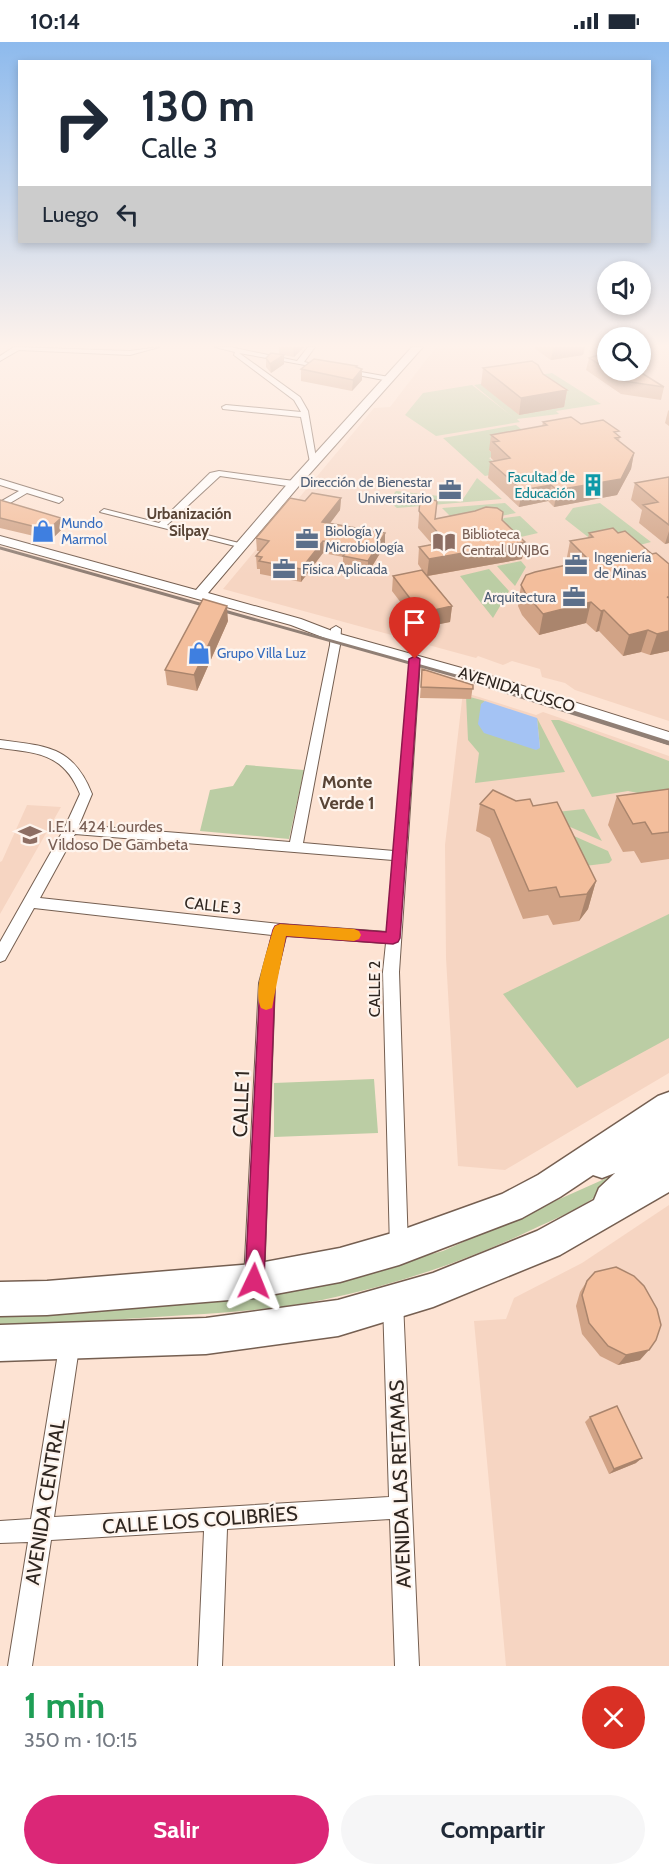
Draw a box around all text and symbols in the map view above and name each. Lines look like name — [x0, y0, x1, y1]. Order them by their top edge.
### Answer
text: 10:14 — [30, 8, 80, 35]
text: 130 m — [141, 80, 255, 132]
icon: right — [42, 84, 120, 162]
text: Calle 3 — [141, 132, 218, 165]
icon: left — [111, 198, 144, 231]
text: Luego — [42, 201, 99, 228]
map controls — [597, 261, 651, 381]
button: sound — [597, 261, 651, 315]
button: search — [597, 327, 651, 381]
place label: Facultad de Educación — [508, 468, 575, 502]
building icon: Facultad de Educación — [580, 472, 606, 498]
place label: Dirección de Bienestar Universitario — [300, 473, 433, 507]
office icon: Dirección de Bienestar Universitario — [437, 477, 463, 503]
district label: Urbanización Silpay — [146, 505, 232, 540]
place label: Mundo Marmol — [61, 514, 107, 548]
shop icon: Mundo Marmol — [30, 518, 56, 544]
place label: Biología y Microbiología — [325, 522, 404, 556]
place label: Biblioteca Central UNJBG — [462, 525, 549, 559]
office icon: Biología y Microbiología — [294, 526, 320, 552]
library icon: Biblioteca Central UNJBG — [431, 529, 457, 555]
place label: Ingeniería de Minas — [594, 548, 652, 582]
office icon: Ingeniería de Minas — [563, 552, 589, 578]
office icon: Física Aplicada — [271, 556, 297, 582]
place label: Física Aplicada — [302, 560, 388, 578]
office icon: Arquitectura — [561, 584, 587, 610]
place label: Arquitectura — [484, 588, 556, 606]
pin — [389, 597, 440, 659]
icon: arrive — [398, 606, 431, 639]
shop icon: Grupo Villa Luz — [186, 640, 212, 666]
place label: Grupo Villa Luz — [217, 644, 307, 662]
street label: AVENIDA CUSCO — [456, 663, 577, 716]
district label: Monte Verde 1 — [319, 771, 375, 814]
place label: I.E.I. 424 Lourdes Vildoso De Gambeta — [48, 817, 189, 854]
school or university icon: I.E.I. 424 Lourdes Vildoso De Gambeta — [17, 822, 43, 848]
street label: CALLE 3 — [184, 893, 242, 918]
street label: CALLE 2 — [365, 961, 384, 1017]
street label: CALLE 1 — [228, 1070, 254, 1138]
position arrow — [222, 1249, 286, 1313]
street label: AVENIDA LAS RETAMAS — [384, 1379, 416, 1589]
street label: AVENIDA CENTRAL — [20, 1417, 70, 1587]
street label: CALLE LOS COLIBRÍES — [101, 1501, 299, 1539]
text: 1 min — [24, 1683, 105, 1727]
button: close — [582, 1686, 645, 1749]
text: 350 m · 10:15 — [24, 1728, 137, 1752]
button: Salir — [24, 1795, 329, 1864]
button: Compartir — [341, 1795, 645, 1864]

